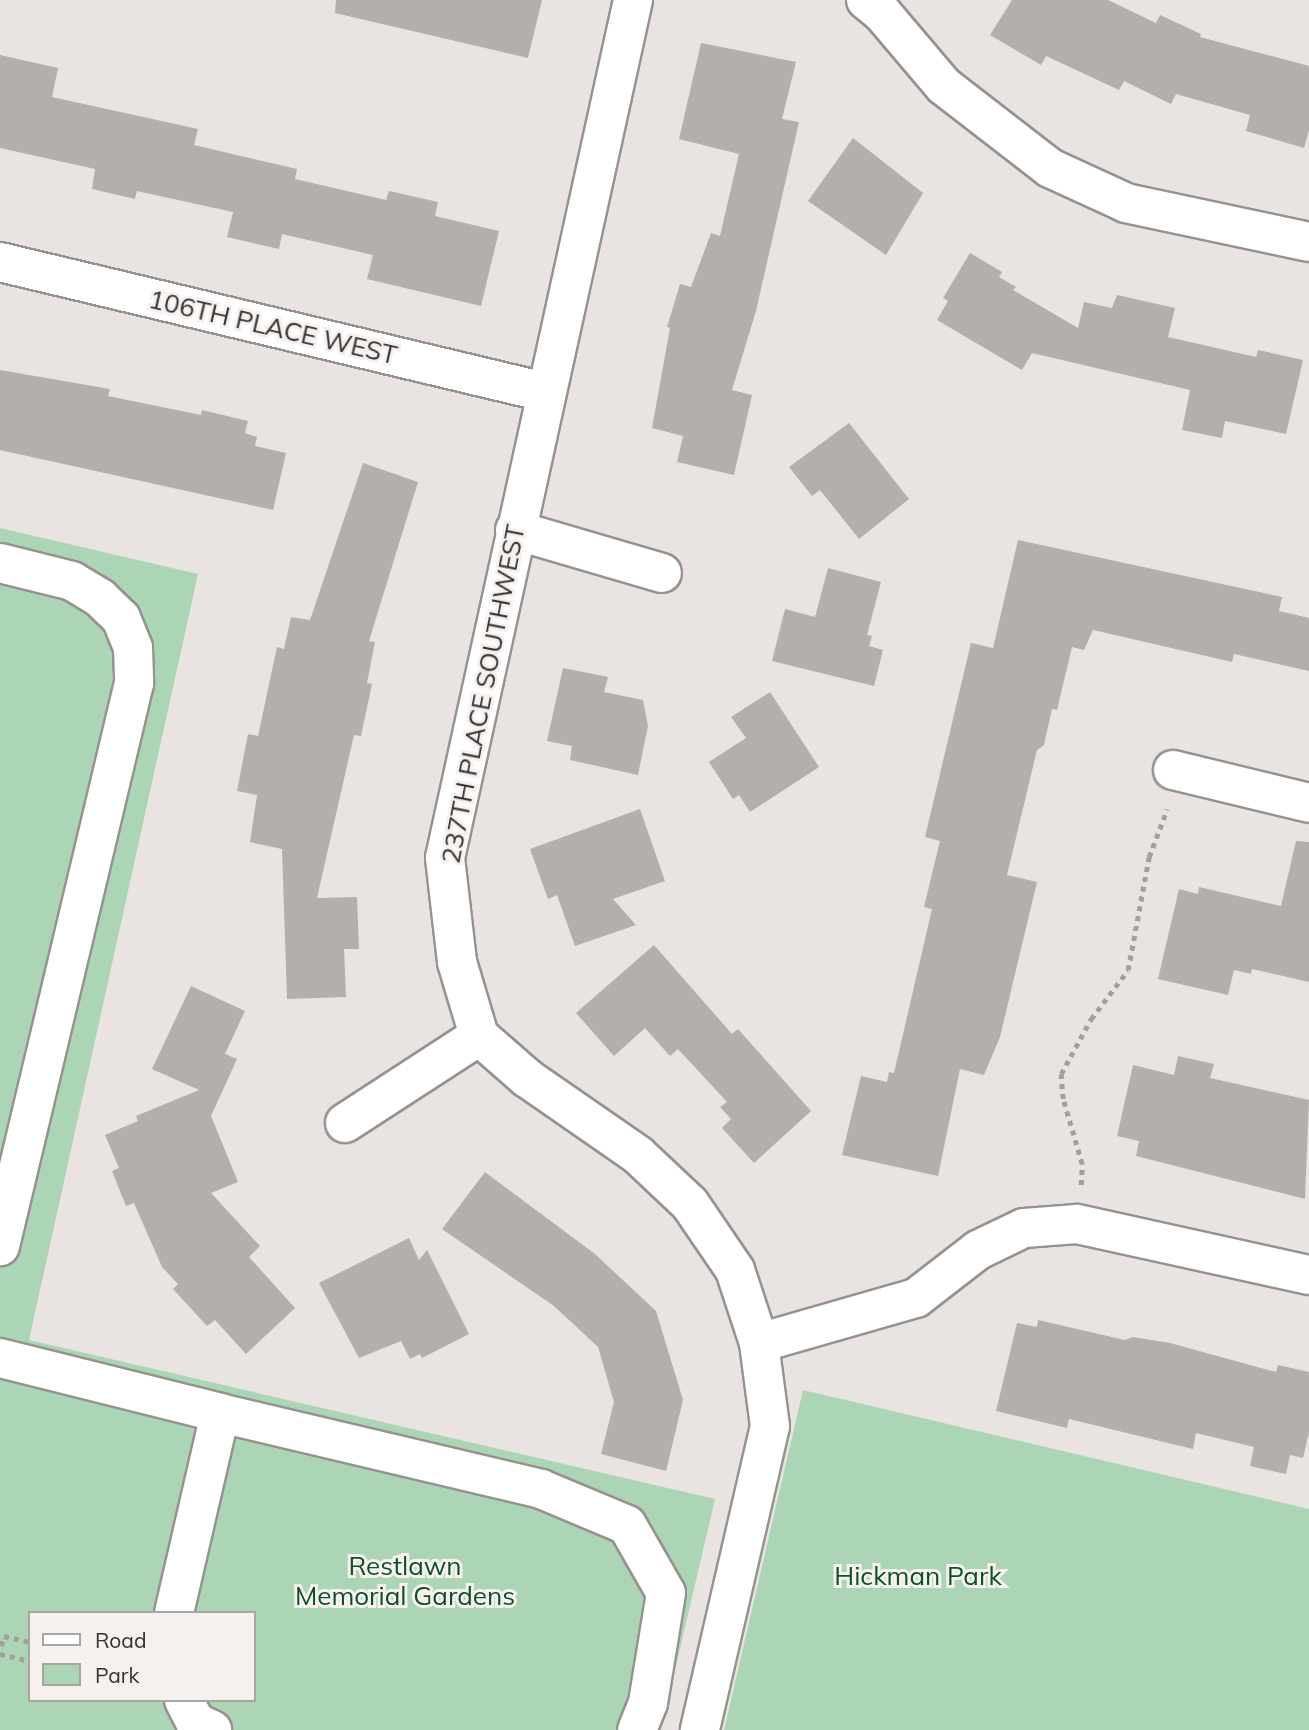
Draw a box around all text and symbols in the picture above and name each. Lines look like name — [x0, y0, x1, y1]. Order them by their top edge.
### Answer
street label: 106TH PLACE WEST — [146, 283, 400, 371]
street label: 237TH PLACE SOUTHWEST — [435, 522, 531, 866]
park label: Restlawn Memorial Gardens — [295, 1550, 515, 1612]
park label: Hickman Park — [834, 1560, 1002, 1592]
legend — [28, 1611, 256, 1702]
text: Road — [95, 1627, 146, 1653]
text: Park — [95, 1662, 139, 1688]

